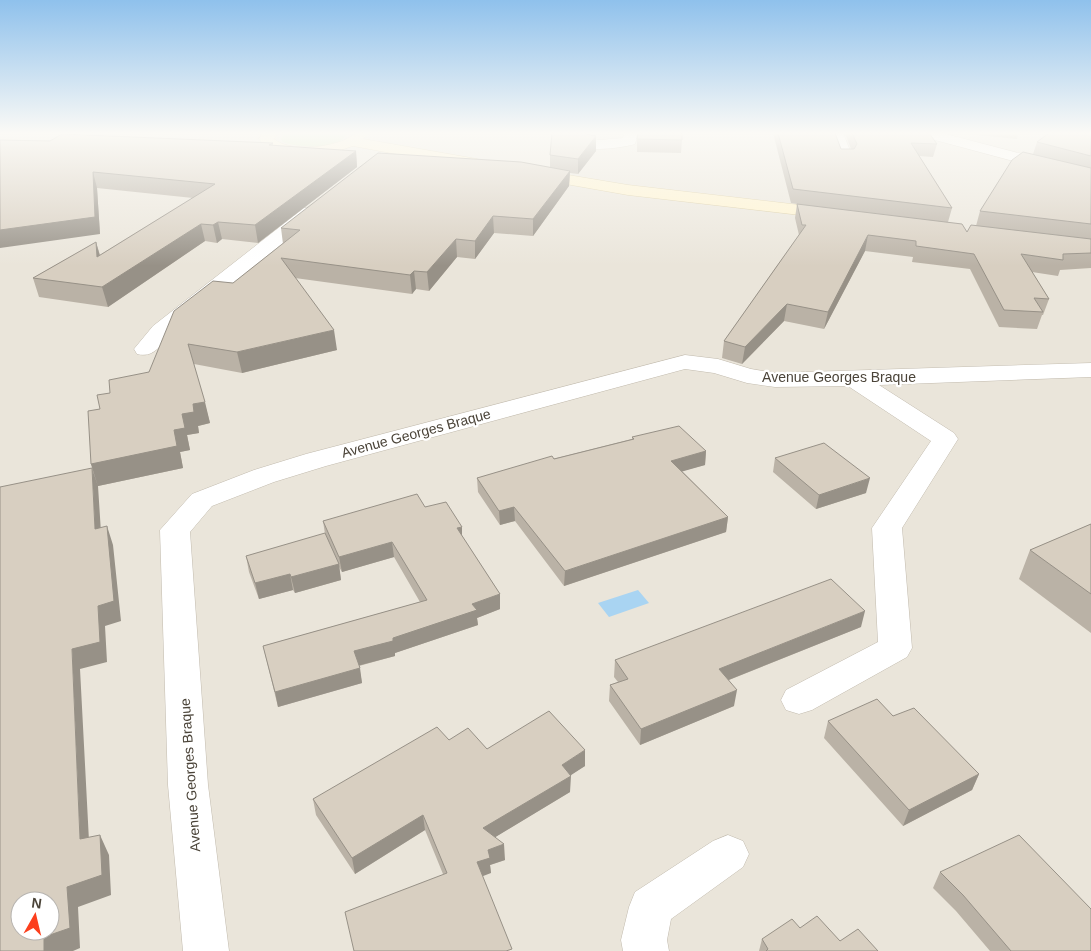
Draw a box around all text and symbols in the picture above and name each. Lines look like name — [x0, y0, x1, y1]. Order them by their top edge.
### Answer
street label: Avenue Georges Braque — [762, 369, 916, 385]
street label: Avenue Georges Braque — [340, 405, 493, 461]
street label: Avenue Georges Braque — [177, 697, 203, 852]
north arrow — [10, 891, 60, 941]
text: N — [31, 894, 43, 912]

